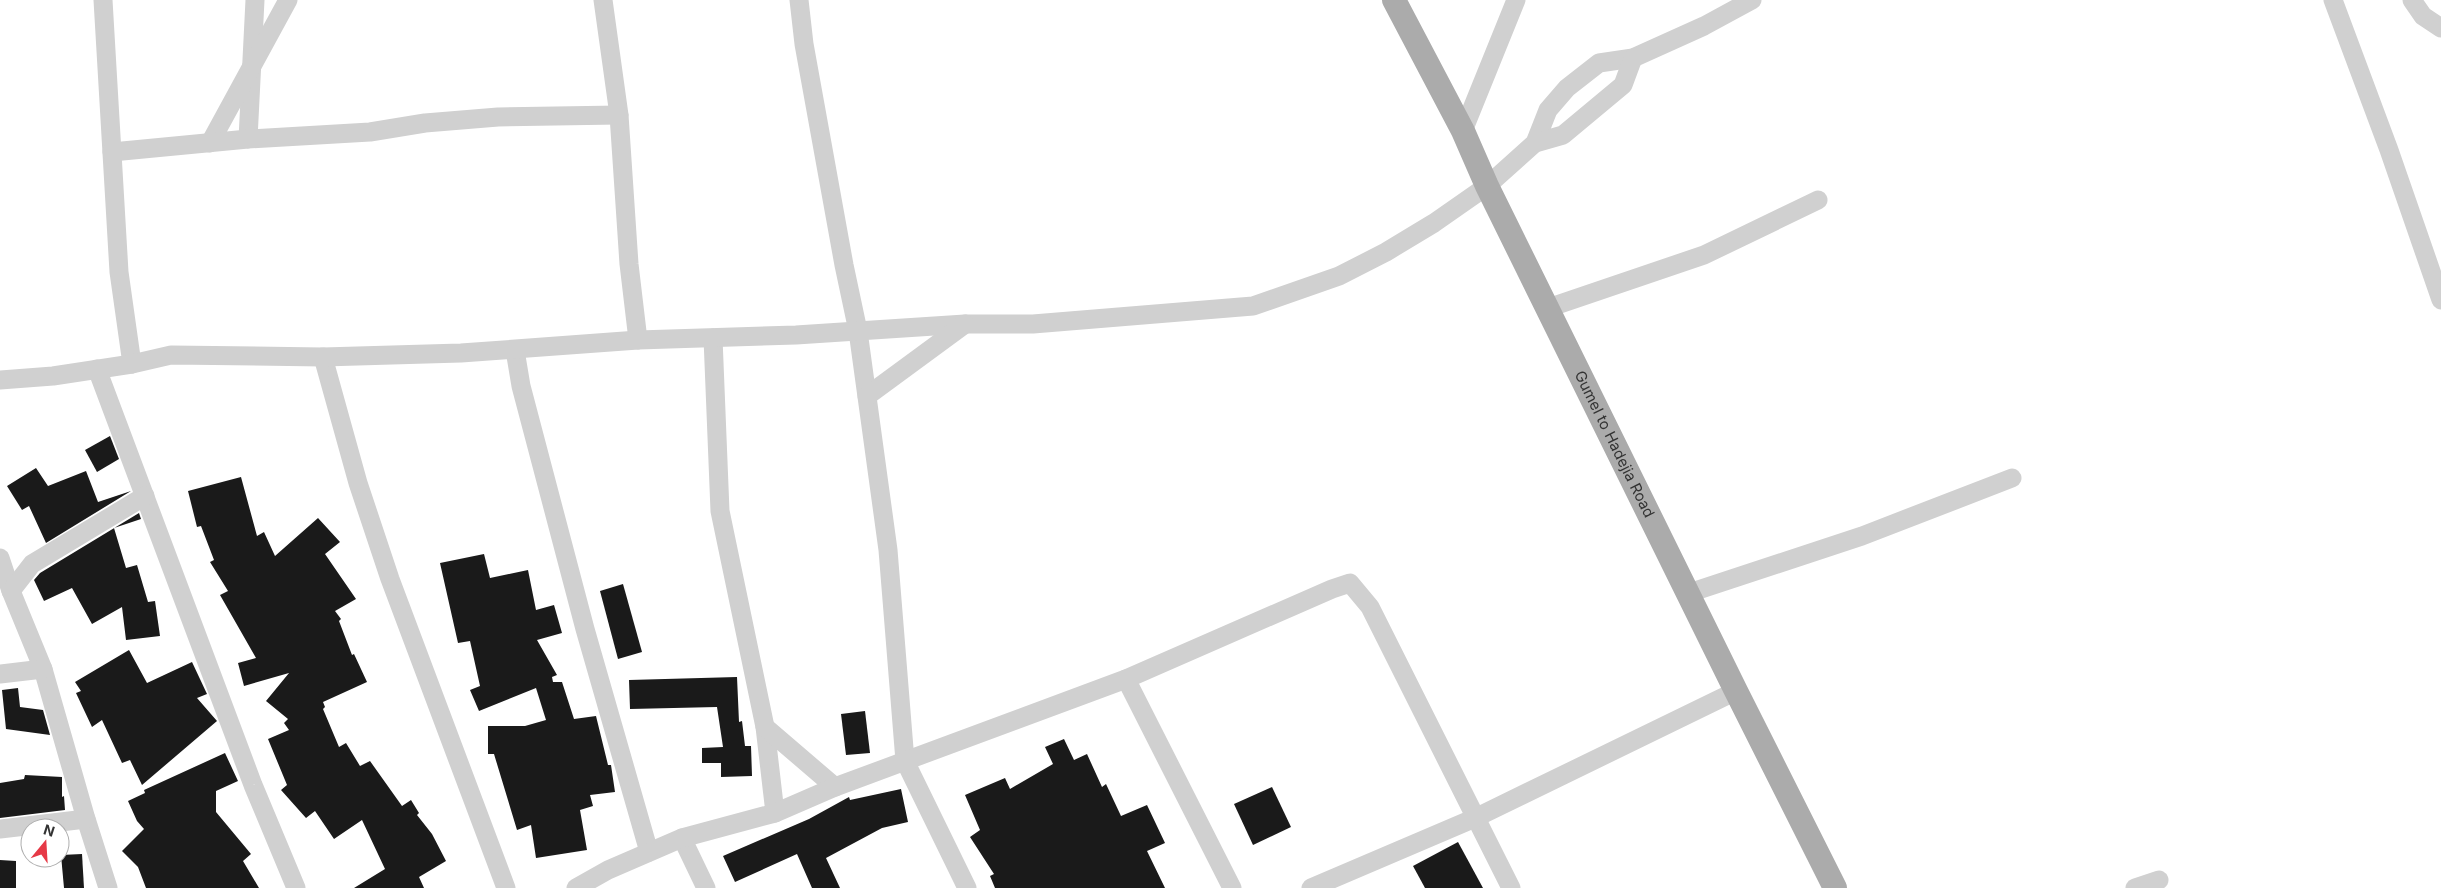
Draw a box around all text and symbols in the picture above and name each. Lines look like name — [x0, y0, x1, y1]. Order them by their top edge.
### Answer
street label: Gumel to Hadejia Road — [1571, 367, 1659, 521]
north arrow — [20, 818, 70, 868]
text: N — [41, 820, 57, 840]

